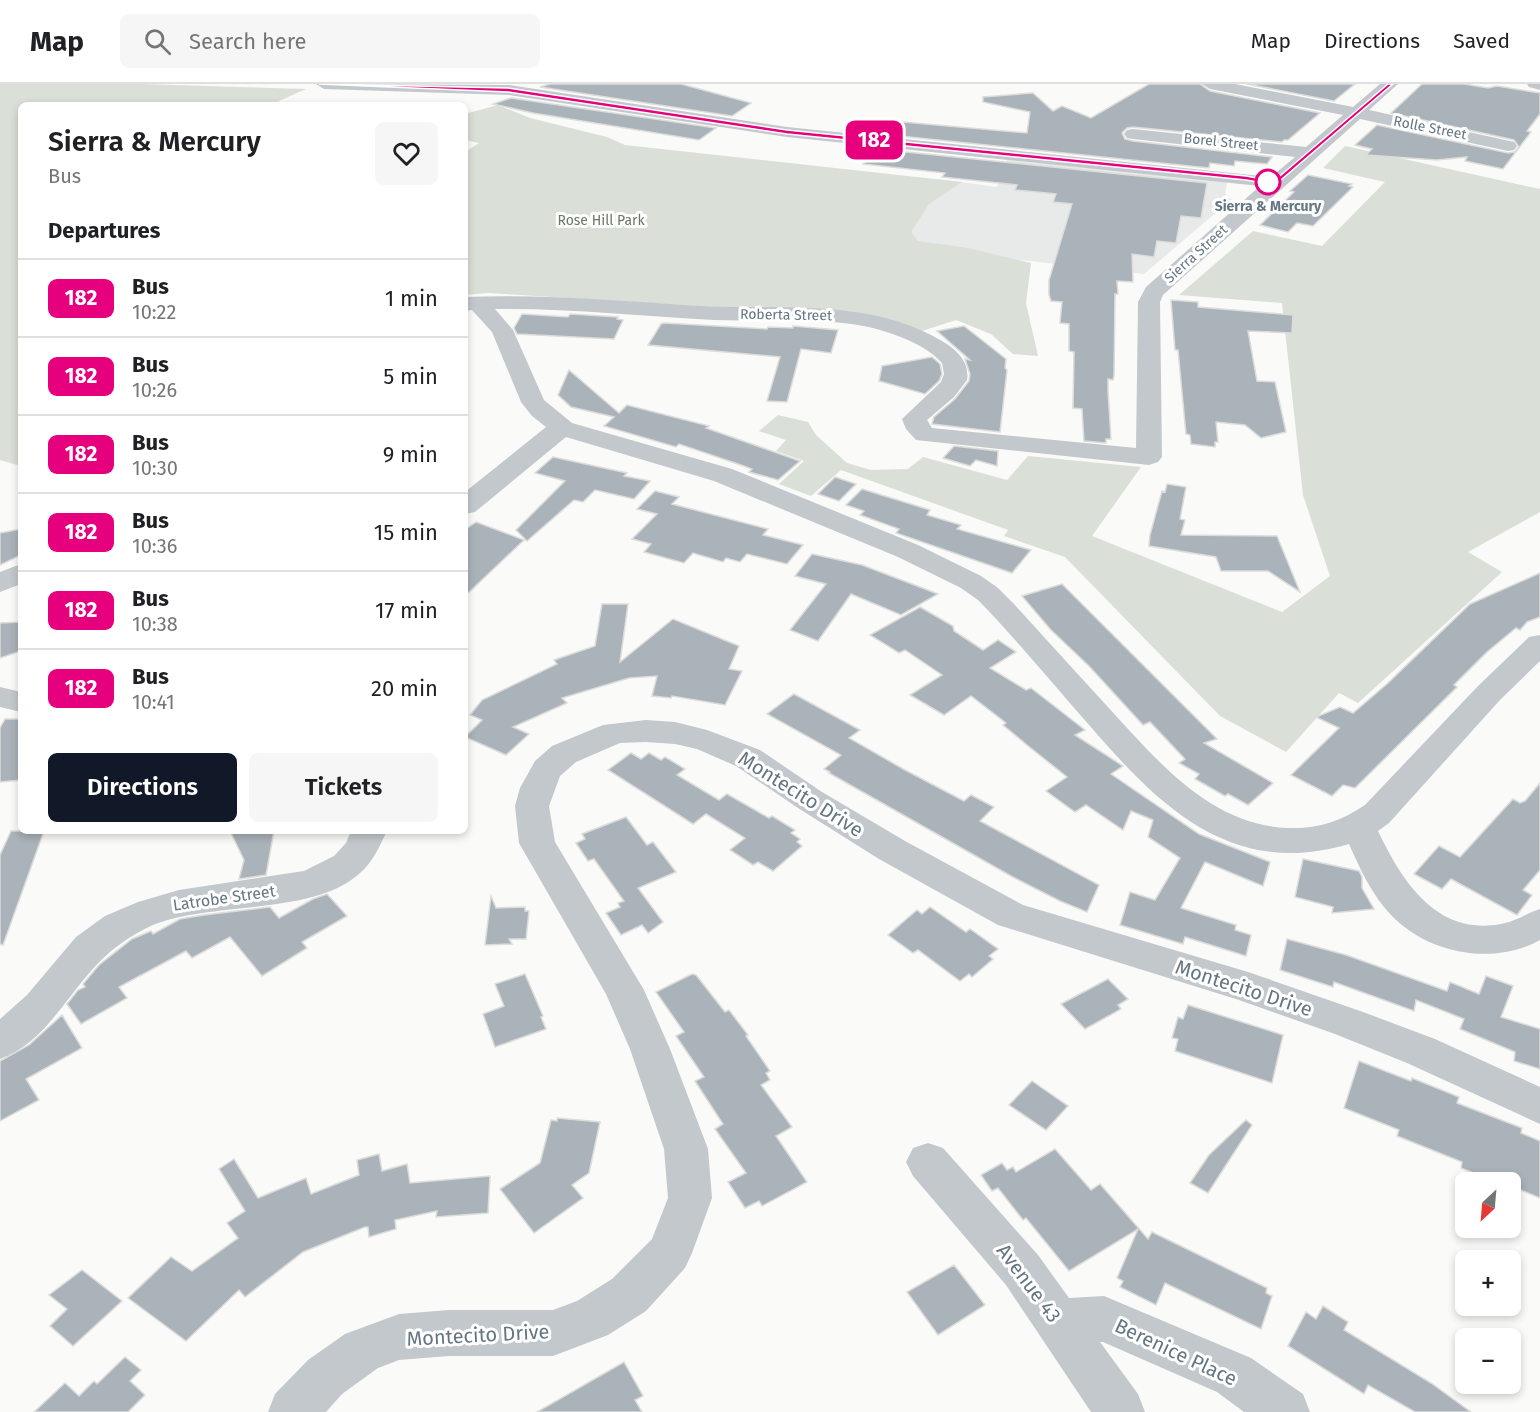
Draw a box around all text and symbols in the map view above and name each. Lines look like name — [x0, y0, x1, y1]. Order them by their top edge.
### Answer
search box — [120, 14, 540, 68]
text: Map — [30, 25, 84, 58]
icon: search — [141, 25, 174, 58]
text: Search here — [189, 28, 307, 55]
text: Map — [1251, 28, 1291, 54]
text: Directions — [1324, 28, 1420, 54]
text: Saved — [1453, 28, 1510, 54]
street label: Rolle Street — [1392, 113, 1469, 144]
line badge: 182 — [840, 120, 908, 160]
button: heart — [375, 122, 438, 185]
text: Sierra & Mercury — [48, 125, 261, 158]
text: 182 — [858, 127, 890, 153]
street label: Borel Street — [1183, 130, 1260, 154]
text: Bus — [48, 164, 81, 188]
marker: Sierra & Mercury — [1255, 169, 1281, 195]
place label: Sierra & Mercury — [1215, 198, 1322, 215]
park label: Rose Hill Park — [557, 212, 645, 229]
text: Departures — [48, 217, 160, 244]
street label: Sierra Street — [1161, 221, 1232, 287]
text: Bus — [132, 273, 169, 300]
text: 182 — [65, 285, 97, 311]
text: 1 min — [385, 285, 438, 312]
text: 10:22 — [132, 300, 176, 324]
street label: Roberta Street — [740, 306, 833, 324]
text: Bus — [132, 351, 169, 378]
text: 182 — [65, 363, 97, 389]
text: 5 min — [383, 363, 438, 390]
text: 10:26 — [132, 378, 177, 402]
text: Bus — [132, 429, 169, 456]
text: 182 — [65, 441, 97, 467]
text: 9 min — [383, 441, 438, 468]
text: 10:30 — [132, 456, 178, 480]
text: Bus — [132, 507, 169, 534]
text: 182 — [65, 519, 97, 545]
text: 15 min — [374, 519, 438, 546]
text: 10:36 — [132, 534, 177, 558]
text: Bus — [132, 585, 169, 612]
text: 182 — [65, 597, 97, 623]
text: 17 min — [375, 597, 438, 624]
text: 10:38 — [132, 612, 178, 636]
text: Bus — [132, 663, 169, 690]
text: 182 — [65, 675, 97, 701]
text: 20 min — [371, 675, 438, 702]
text: 10:41 — [132, 690, 175, 714]
street label: Montecito Drive — [734, 746, 868, 842]
button: Directions — [48, 753, 237, 822]
button: Tickets — [249, 753, 438, 822]
street label: Latrobe Street — [172, 881, 277, 915]
street label: Montecito Drive — [1172, 955, 1316, 1021]
north arrow — [1455, 1172, 1521, 1238]
map controls — [1455, 1172, 1521, 1394]
street label: Avenue 43 — [992, 1239, 1066, 1327]
button: + — [1455, 1250, 1521, 1316]
street label: Berenice Place — [1111, 1313, 1241, 1391]
street label: Montecito Drive — [406, 1319, 550, 1351]
button: − — [1455, 1328, 1521, 1394]

